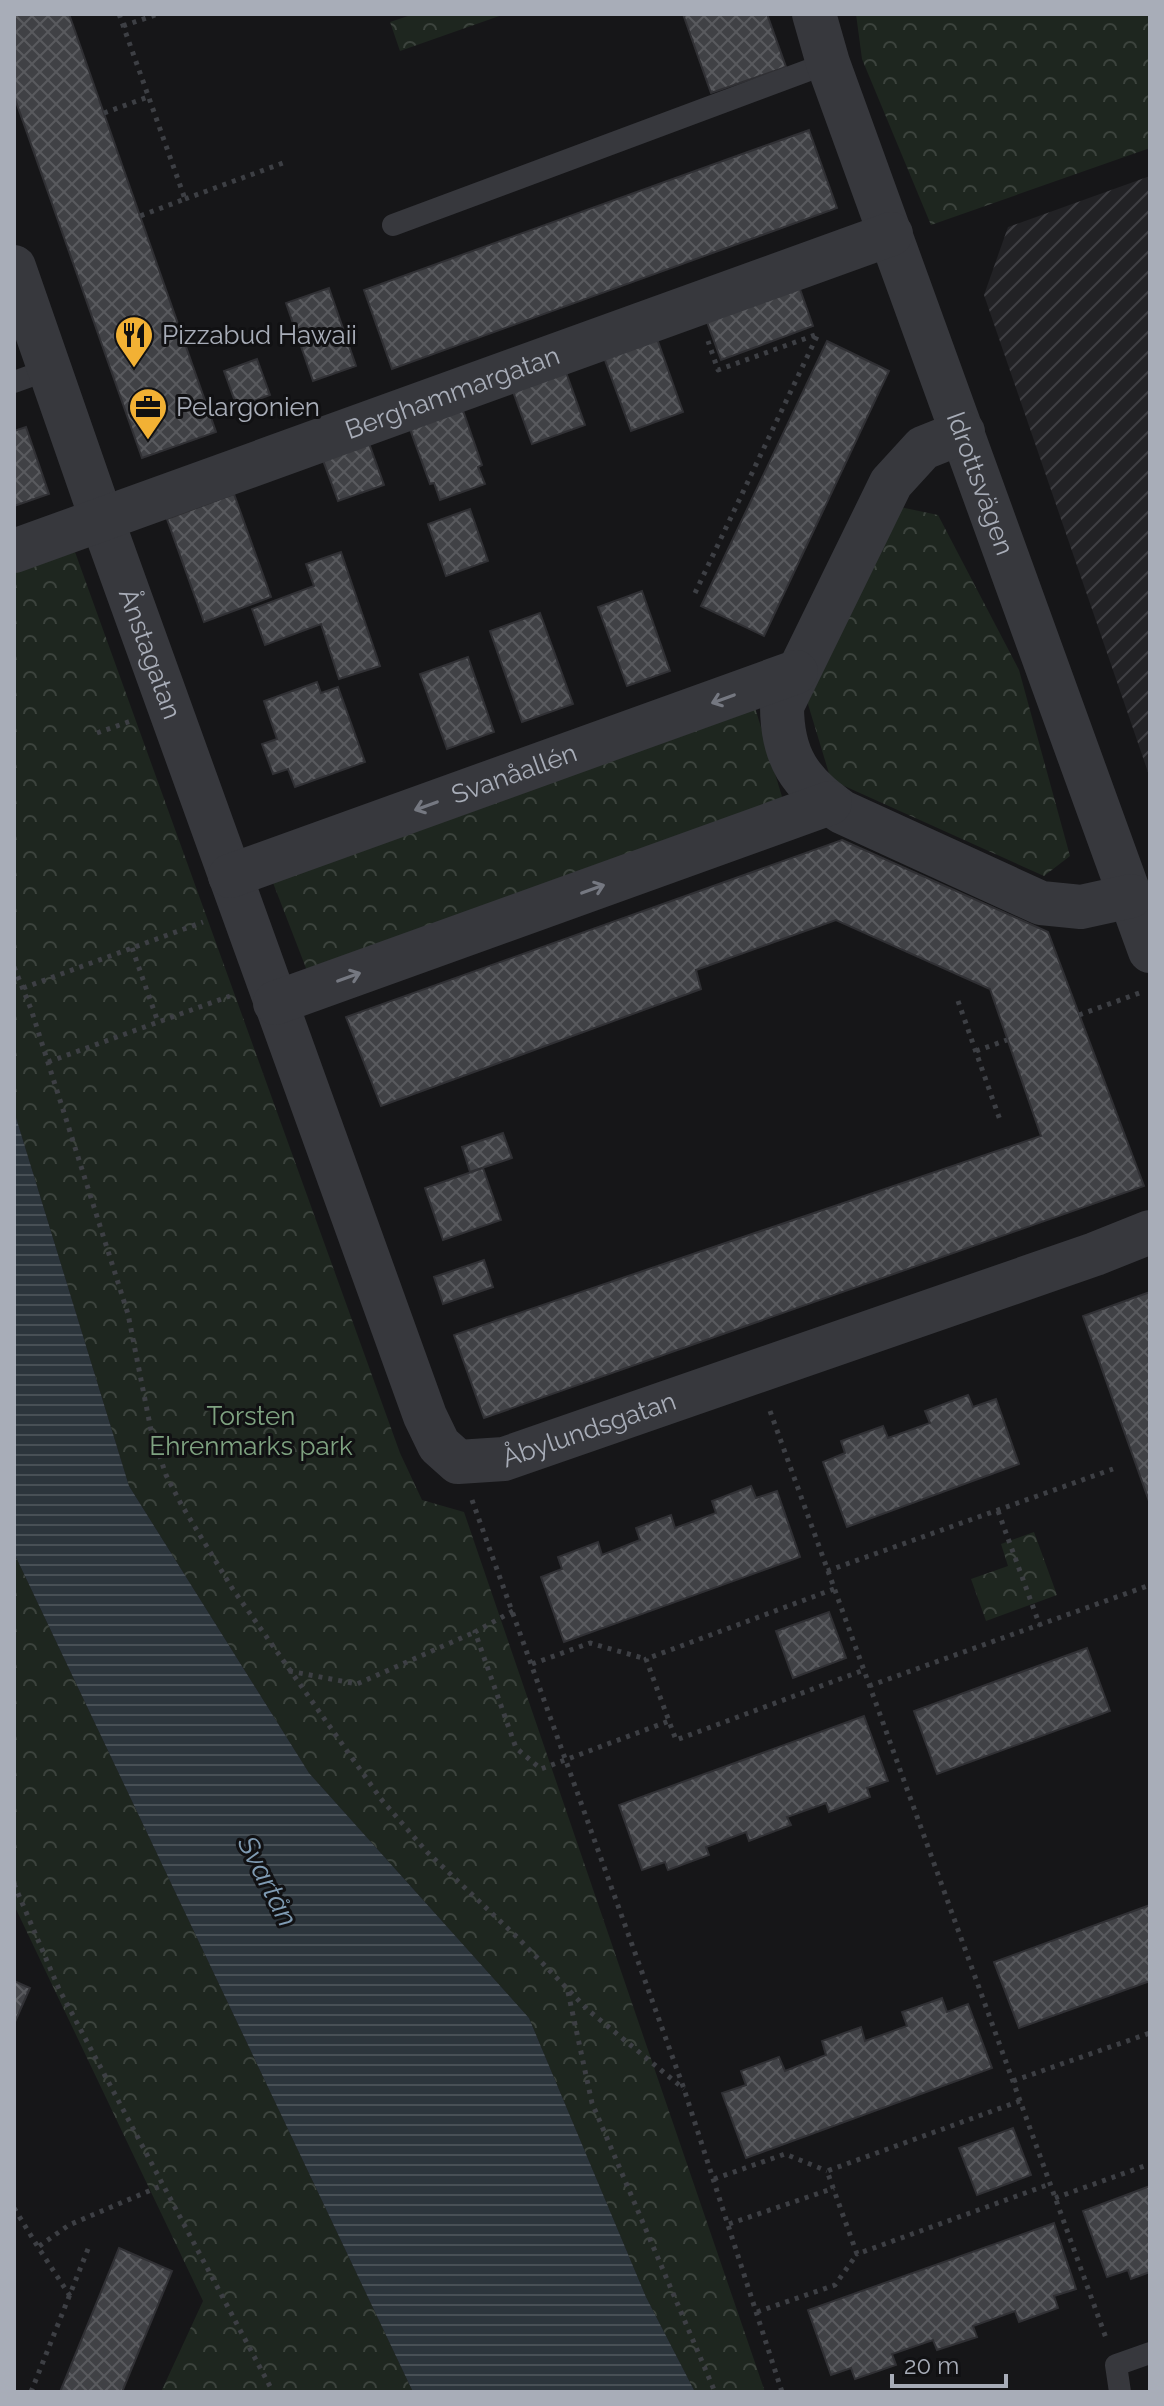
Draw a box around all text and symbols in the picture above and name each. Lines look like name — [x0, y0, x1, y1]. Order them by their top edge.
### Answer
restaurant icon: Pizzabud Hawaii — [113, 314, 155, 369]
place label: Pizzabud Hawaii — [162, 320, 357, 350]
street label: Berghammargatan — [341, 340, 564, 445]
office icon: Pelargonien — [127, 386, 169, 441]
place label: Pelargonien — [176, 392, 320, 422]
street label: Idrottsvägen — [941, 407, 1020, 559]
street label: Ånstagatan — [113, 584, 187, 723]
one-way arrow — [711, 692, 736, 707]
street label: Svanåallén — [447, 737, 581, 810]
one-way arrow — [414, 800, 439, 814]
one-way arrow — [581, 880, 606, 895]
one-way arrow — [336, 968, 361, 983]
street label: Åbylundsgatan — [498, 1386, 680, 1474]
park label: Torsten Ehrenmarks park — [149, 1401, 353, 1461]
water label: Svartån — [230, 1830, 304, 1932]
scale bar — [892, 2338, 1006, 2388]
text: 20 m — [904, 2351, 959, 2380]

